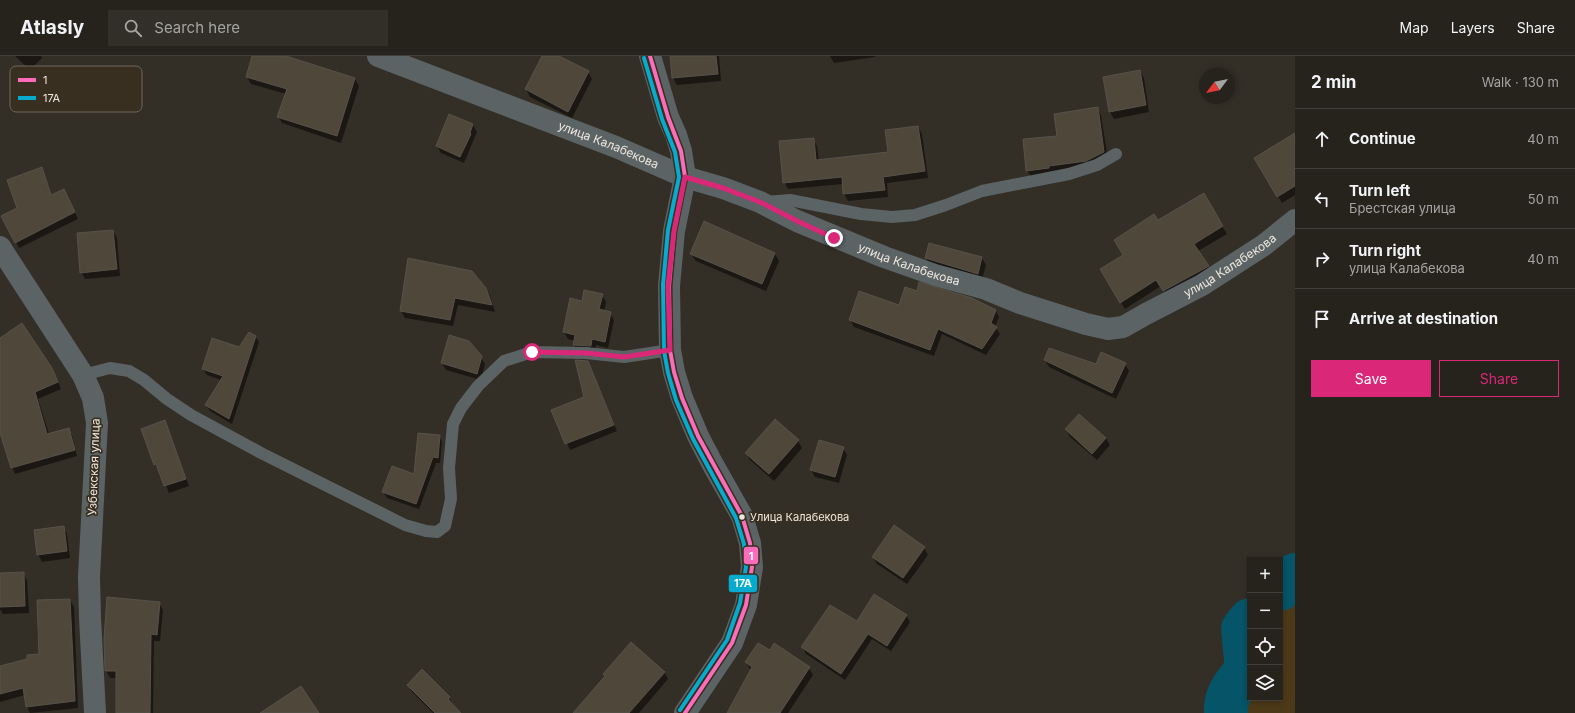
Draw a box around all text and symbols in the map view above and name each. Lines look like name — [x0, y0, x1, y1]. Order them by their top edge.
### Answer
search box — [108, 10, 388, 46]
text: Atlasly — [20, 16, 84, 39]
icon: search — [122, 17, 144, 39]
text: Search here — [154, 18, 240, 37]
text: Map — [1400, 19, 1429, 36]
text: Layers — [1451, 19, 1495, 36]
text: Share — [1517, 19, 1555, 36]
legend — [10, 66, 142, 112]
north arrow — [1199, 68, 1235, 104]
text: 2 min — [1311, 72, 1356, 92]
text: 1 — [43, 73, 47, 87]
text: Walk · 130 m — [1482, 74, 1559, 90]
text: 17А — [43, 91, 61, 105]
street label: улица Калабекова — [556, 118, 661, 172]
icon: ahead — [1311, 128, 1333, 150]
text: Continue — [1349, 129, 1416, 148]
text: 40 m — [1527, 131, 1559, 147]
text: Turn left — [1349, 181, 1410, 200]
icon: left — [1311, 188, 1333, 210]
text: 50 m — [1528, 191, 1559, 207]
text: Брестская улица — [1349, 200, 1456, 216]
route end — [825, 229, 843, 247]
street label: улица Калабекова — [1181, 230, 1279, 300]
street label: улица Калабекова — [856, 239, 962, 289]
text: Turn right — [1349, 241, 1421, 260]
icon: right — [1311, 248, 1333, 270]
text: 40 m — [1527, 251, 1559, 267]
text: улица Калабекова — [1349, 260, 1465, 276]
icon: arrive — [1311, 308, 1333, 330]
text: Arrive at destination — [1349, 309, 1498, 328]
route start — [523, 343, 541, 361]
button: Save — [1311, 360, 1431, 397]
button: Share — [1439, 360, 1559, 397]
street label: Узбекская улица — [84, 418, 103, 516]
place label: Улица Калабекова — [750, 510, 849, 524]
marker: Улица Калабекова — [737, 512, 747, 522]
line badge: 1 — [743, 546, 759, 565]
text: 1 — [749, 549, 754, 563]
map controls — [1247, 557, 1283, 701]
button: + — [1247, 557, 1283, 593]
line badge: 17А — [728, 574, 758, 593]
text: 17А — [734, 576, 752, 590]
button: − — [1247, 593, 1283, 629]
button: locate — [1247, 629, 1283, 665]
button: layers — [1247, 665, 1283, 701]

